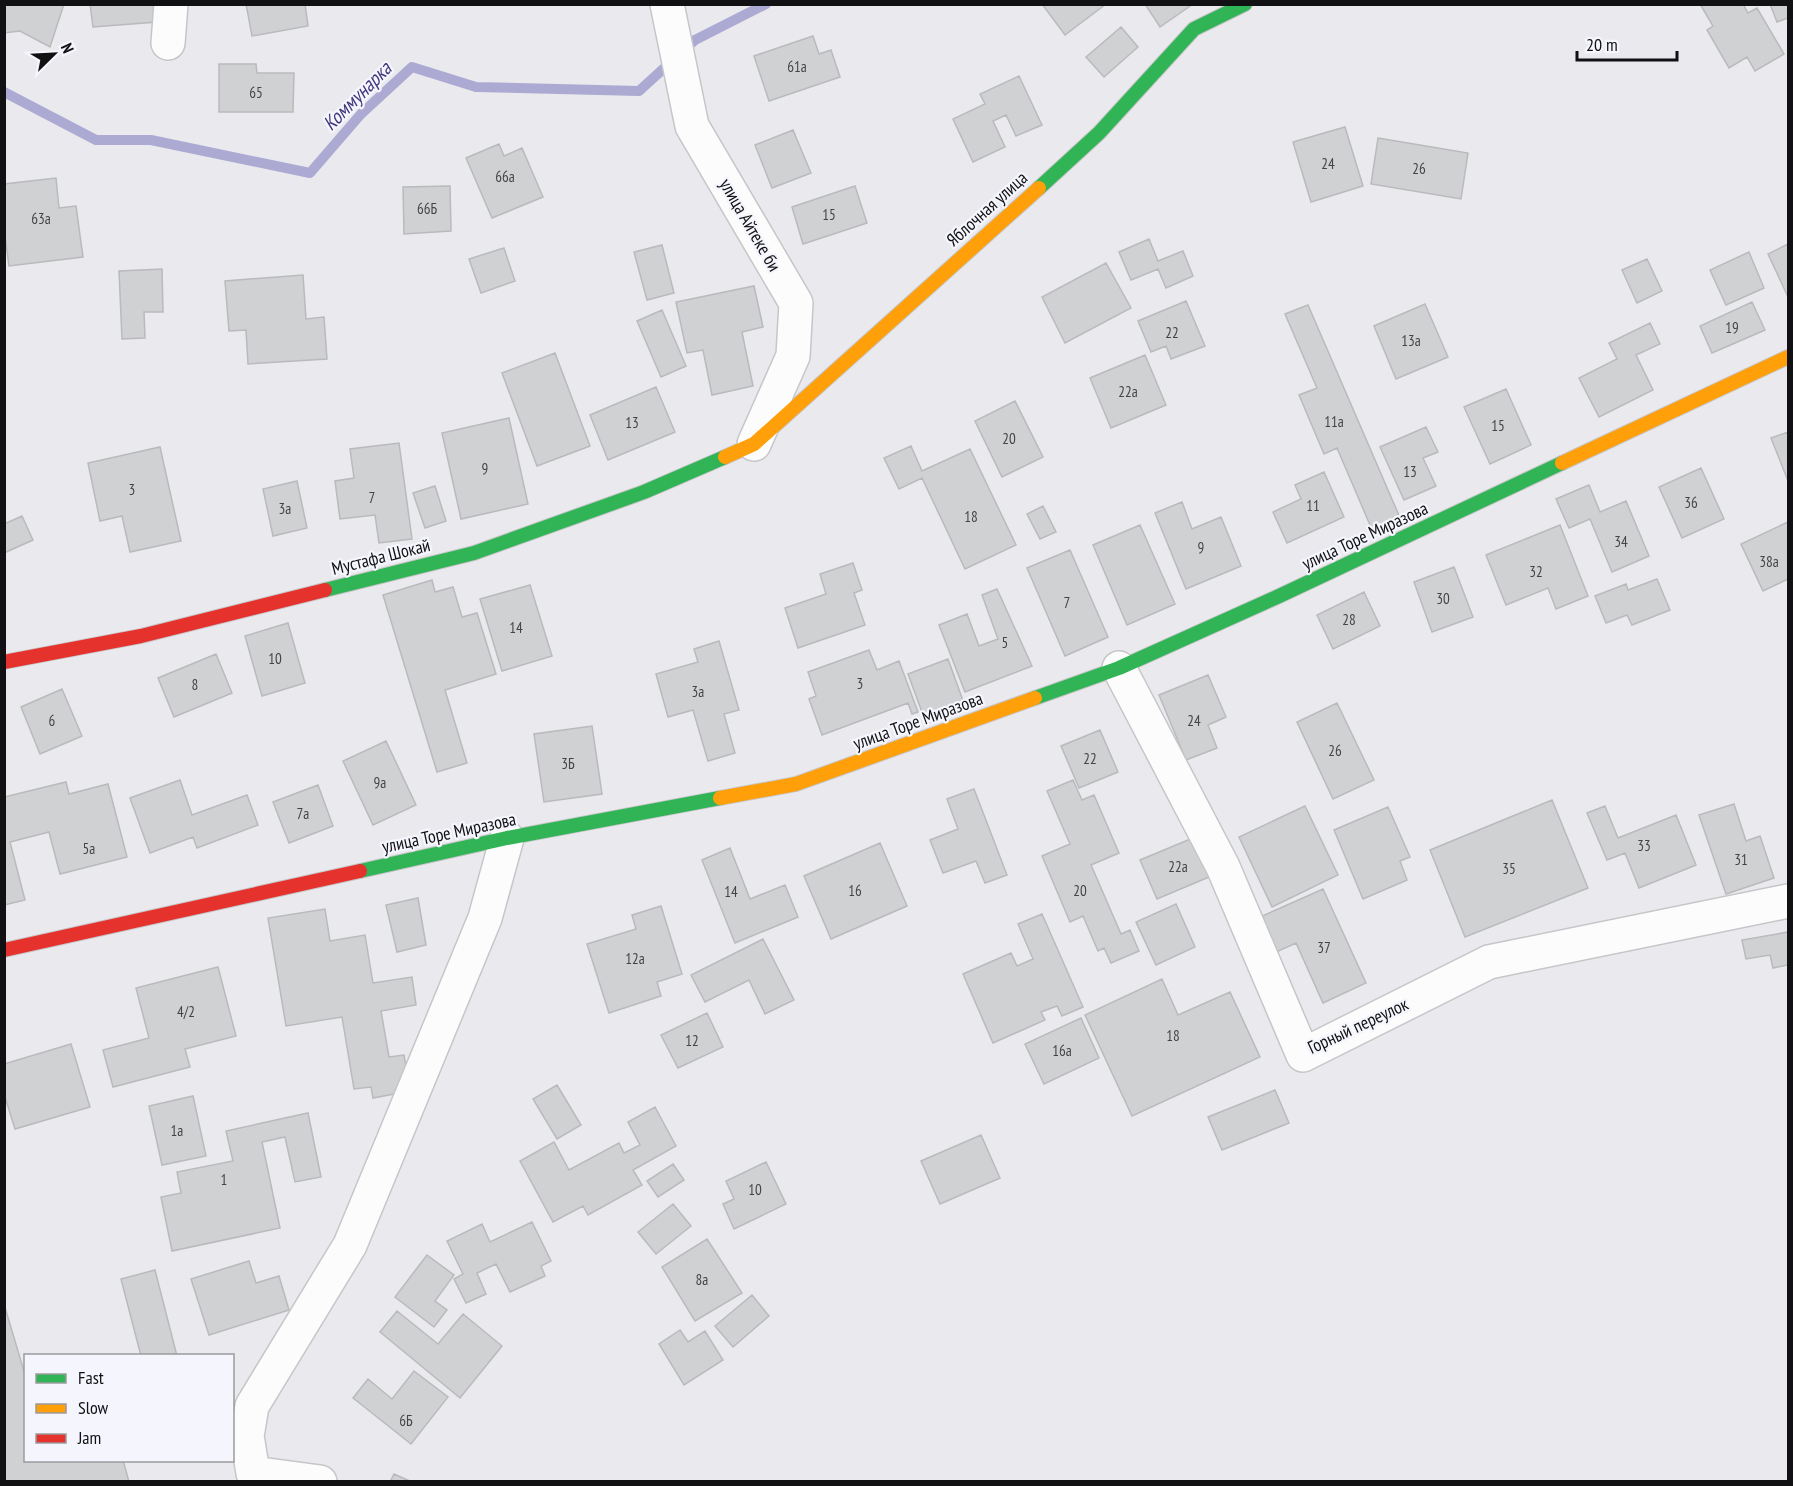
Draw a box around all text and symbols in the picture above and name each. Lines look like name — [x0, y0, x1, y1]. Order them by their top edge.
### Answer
north arrow — [24, 24, 84, 84]
scale bar — [1577, 24, 1678, 62]
text: 20 m — [1586, 33, 1618, 56]
text: N — [57, 40, 79, 56]
water label: Коммунарка — [317, 55, 398, 136]
house number: 61а — [787, 57, 807, 76]
house number: 65 — [249, 83, 263, 102]
house number: 24 — [1321, 154, 1335, 173]
house number: 26 — [1412, 159, 1426, 178]
street label: Яблочная улица — [941, 166, 1032, 251]
house number: 66а — [495, 167, 515, 186]
street label: улица Айтеке би — [715, 174, 786, 275]
house number: 66Б — [417, 199, 437, 218]
house number: 15 — [822, 205, 836, 224]
house number: 63а — [31, 209, 51, 228]
house number: 19 — [1725, 318, 1739, 337]
house number: 22 — [1165, 323, 1179, 342]
house number: 13а — [1401, 331, 1421, 350]
house number: 22а — [1118, 382, 1138, 401]
house number: 11а — [1324, 412, 1344, 431]
house number: 13 — [625, 413, 639, 432]
house number: 15 — [1491, 416, 1505, 435]
house number: 20 — [1002, 429, 1016, 448]
house number: 9 — [482, 459, 488, 478]
house number: 13 — [1403, 462, 1417, 481]
house number: 3 — [129, 480, 135, 499]
house number: 7 — [369, 488, 375, 507]
house number: 36 — [1684, 493, 1698, 512]
street label: улица Торе Миразова — [1298, 496, 1431, 575]
house number: 11 — [1306, 496, 1320, 515]
house number: 3а — [279, 499, 291, 518]
house number: 18 — [964, 507, 978, 526]
house number: 34 — [1614, 532, 1628, 551]
street label: Мустафа Шокай — [329, 533, 433, 580]
house number: 9 — [1198, 538, 1204, 557]
house number: 38а — [1759, 552, 1779, 571]
house number: 32 — [1529, 562, 1543, 581]
house number: 30 — [1436, 589, 1450, 608]
house number: 7 — [1064, 593, 1070, 612]
house number: 28 — [1342, 610, 1356, 629]
house number: 14 — [509, 618, 523, 637]
house number: 5 — [1002, 633, 1008, 652]
house number: 10 — [268, 649, 282, 668]
house number: 3 — [857, 674, 863, 693]
house number: 8 — [192, 675, 198, 694]
house number: 3а — [692, 682, 704, 701]
street label: улица Торе Миразова — [850, 686, 986, 755]
house number: 6 — [49, 711, 56, 730]
house number: 24 — [1187, 711, 1201, 730]
house number: 26 — [1328, 741, 1342, 760]
house number: 22 — [1083, 749, 1097, 768]
house number: 3Б — [561, 754, 575, 773]
house number: 9а — [374, 773, 386, 792]
house number: 7а — [297, 804, 309, 823]
street label: улица Торе Миразова — [380, 807, 518, 858]
house number: 33 — [1637, 836, 1651, 855]
house number: 5а — [83, 839, 95, 858]
house number: 31 — [1734, 850, 1748, 869]
house number: 22а — [1168, 857, 1188, 876]
house number: 35 — [1502, 859, 1516, 878]
house number: 16 — [848, 881, 862, 900]
house number: 20 — [1073, 881, 1087, 900]
house number: 14 — [724, 882, 738, 901]
house number: 37 — [1317, 938, 1331, 957]
house number: 12а — [625, 949, 645, 968]
street label: Горный переулок — [1304, 992, 1412, 1059]
house number: 4/2 — [177, 1002, 195, 1021]
house number: 18 — [1166, 1026, 1180, 1045]
house number: 12 — [685, 1031, 699, 1050]
house number: 16а — [1052, 1041, 1072, 1060]
house number: 1а — [171, 1121, 183, 1140]
house number: 1 — [221, 1170, 227, 1189]
house number: 10 — [748, 1180, 762, 1199]
house number: 8а — [696, 1270, 708, 1289]
legend — [24, 1354, 234, 1462]
text: Fast — [78, 1366, 104, 1389]
text: Slow — [78, 1396, 109, 1419]
house number: 6Б — [399, 1411, 413, 1430]
text: Jam — [77, 1426, 101, 1449]

